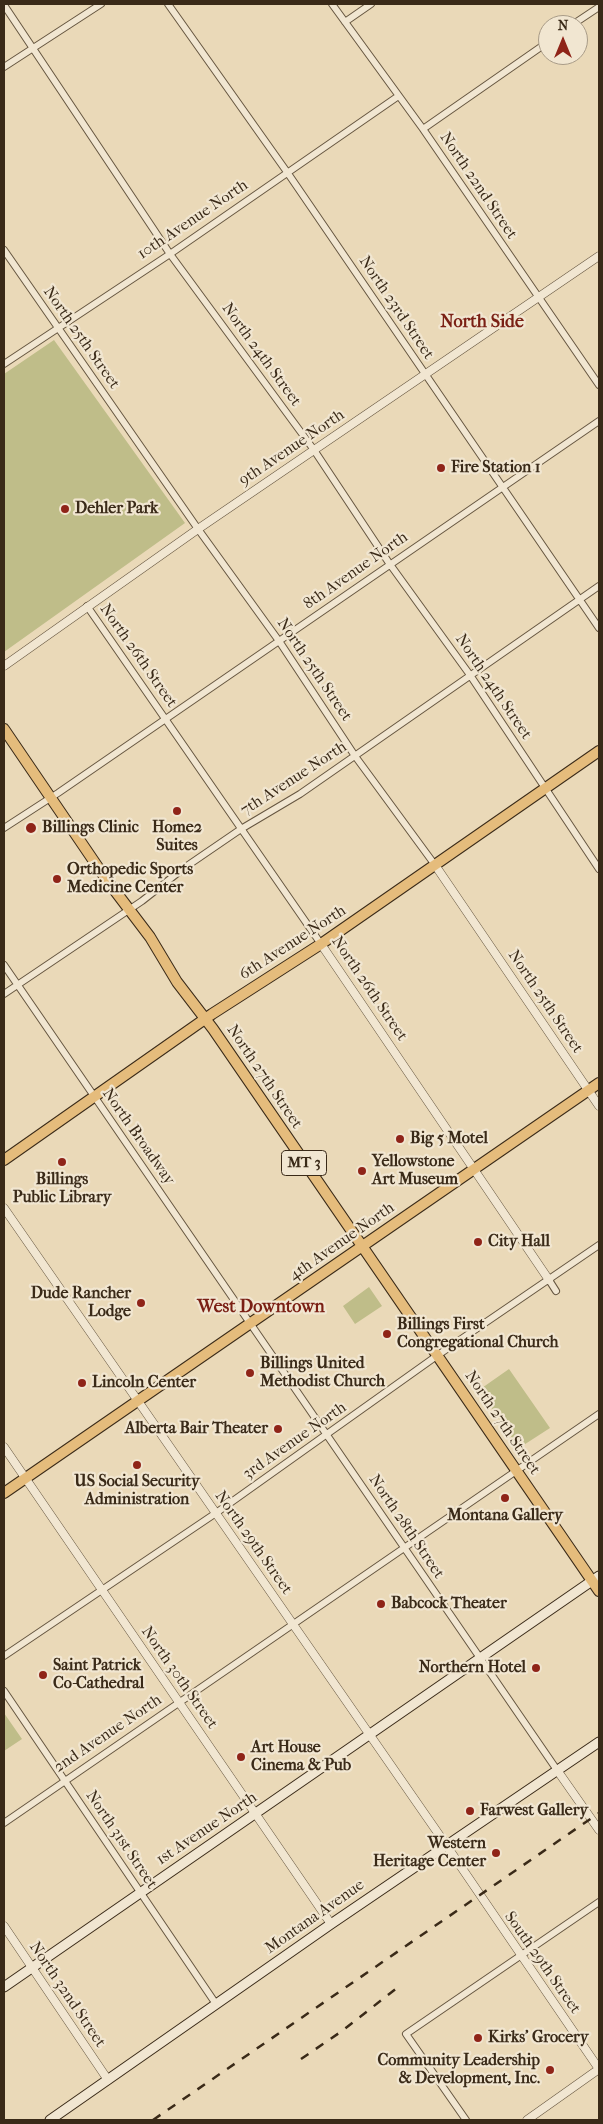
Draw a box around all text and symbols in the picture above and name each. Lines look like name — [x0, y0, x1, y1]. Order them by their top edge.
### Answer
north arrow — [538, 15, 588, 65]
text: N — [558, 17, 568, 34]
street label: North 22nd Street — [435, 129, 521, 243]
street label: 10th Avenue North — [134, 176, 252, 264]
street label: North 23rd Street — [354, 253, 438, 363]
street label: North 25th Street — [39, 283, 123, 393]
street label: North 24th Street — [217, 300, 305, 410]
district label: North Side — [440, 312, 524, 334]
street label: 9th Avenue North — [236, 406, 348, 490]
place label: Fire Station 1 — [451, 458, 540, 478]
marker: Fire Station 1 — [435, 462, 447, 474]
place label: Dehler Park — [75, 499, 158, 519]
marker: Dehler Park — [59, 503, 71, 515]
street label: 8th Avenue North — [300, 528, 412, 614]
street label: North 26th Street — [95, 600, 181, 712]
street label: North 25th Street — [272, 615, 356, 725]
street label: North 24th Street — [451, 631, 535, 743]
street label: 7th Avenue North — [237, 738, 351, 820]
marker: Home2 Suites — [171, 805, 183, 817]
place label: Billings Clinic — [42, 818, 139, 838]
place label: Home2 Suites — [152, 818, 202, 856]
marker: Billings Clinic — [24, 821, 38, 835]
place label: Orthopedic Sports Medicine Center — [67, 860, 193, 898]
marker: Orthopedic Sports Medicine Center — [51, 873, 63, 885]
street label: 6th Avenue North — [236, 901, 350, 985]
street label: North 26th Street — [327, 933, 411, 1045]
street label: North 25th Street — [503, 947, 587, 1057]
street label: North 27th Street — [222, 1021, 306, 1133]
street label: North Broadway — [98, 1085, 178, 1189]
place label: Big 5 Motel — [410, 1129, 488, 1149]
marker: Big 5 Motel — [394, 1133, 406, 1145]
road number: MT 3 — [282, 1150, 326, 1176]
place label: Yellowstone Art Museum — [372, 1152, 458, 1190]
marker: Billings Public Library — [56, 1156, 68, 1168]
marker: Yellowstone Art Museum — [356, 1165, 368, 1177]
place label: Billings Public Library — [13, 1170, 111, 1208]
street label: 4th Avenue North — [286, 1199, 398, 1285]
place label: City Hall — [488, 1232, 550, 1252]
marker: City Hall — [472, 1236, 484, 1248]
place label: Dude Rancher Lodge — [31, 1284, 131, 1322]
marker: Dude Rancher Lodge — [135, 1297, 147, 1309]
district label: West Downtown — [197, 1297, 325, 1319]
place label: Billings First Congregational Church — [397, 1315, 558, 1353]
marker: Billings First Congregational Church — [381, 1328, 393, 1340]
place label: Billings United Methodist Church — [260, 1354, 385, 1392]
marker: Billings United Methodist Church — [244, 1367, 256, 1379]
street label: North 27th Street — [460, 1367, 544, 1479]
place label: Lincoln Center — [92, 1373, 196, 1393]
marker: Lincoln Center — [76, 1377, 88, 1389]
street label: 3rd Avenue North — [240, 1398, 350, 1484]
place label: Alberta Bair Theater — [125, 1419, 268, 1439]
marker: Alberta Bair Theater — [272, 1423, 284, 1435]
marker: US Social Security Administration — [131, 1459, 143, 1471]
street label: North 28th Street — [364, 1471, 448, 1583]
place label: US Social Security Administration — [74, 1472, 200, 1510]
street label: North 29th Street — [210, 1488, 296, 1598]
marker: Montana Gallery — [499, 1492, 511, 1504]
place label: Montana Gallery — [447, 1506, 563, 1526]
place label: Babcock Theater — [391, 1594, 507, 1614]
marker: Babcock Theater — [375, 1598, 387, 1610]
street label: North 30th Street — [137, 1623, 221, 1733]
place label: Saint Patrick Co-Cathedral — [53, 1656, 144, 1694]
place label: Northern Hotel — [419, 1658, 526, 1678]
marker: Northern Hotel — [530, 1662, 542, 1674]
marker: Saint Patrick Co-Cathedral — [37, 1669, 49, 1681]
street label: 2nd Avenue North — [50, 1691, 166, 1777]
place label: Art House Cinema & Pub — [251, 1738, 351, 1776]
marker: Art House Cinema & Pub — [235, 1751, 247, 1763]
street label: North 31st Street — [81, 1787, 161, 1893]
street label: 1st Avenue North — [153, 1788, 261, 1870]
place label: Farwest Gallery — [480, 1801, 588, 1821]
marker: Farwest Gallery — [464, 1805, 476, 1817]
place label: Western Heritage Center — [373, 1834, 486, 1872]
marker: Western Heritage Center — [490, 1847, 502, 1859]
street label: Montana Avenue — [262, 1876, 368, 1958]
street label: South 29th Street — [500, 1908, 584, 2018]
street label: North 32nd Street — [25, 1939, 109, 2051]
place label: Kirks' Grocery — [488, 2028, 588, 2048]
marker: Kirks' Grocery — [472, 2032, 484, 2044]
place label: Community Leadership & Development, Inc. — [377, 2051, 540, 2089]
marker: Community Leadership & Development, Inc. — [544, 2064, 556, 2076]

